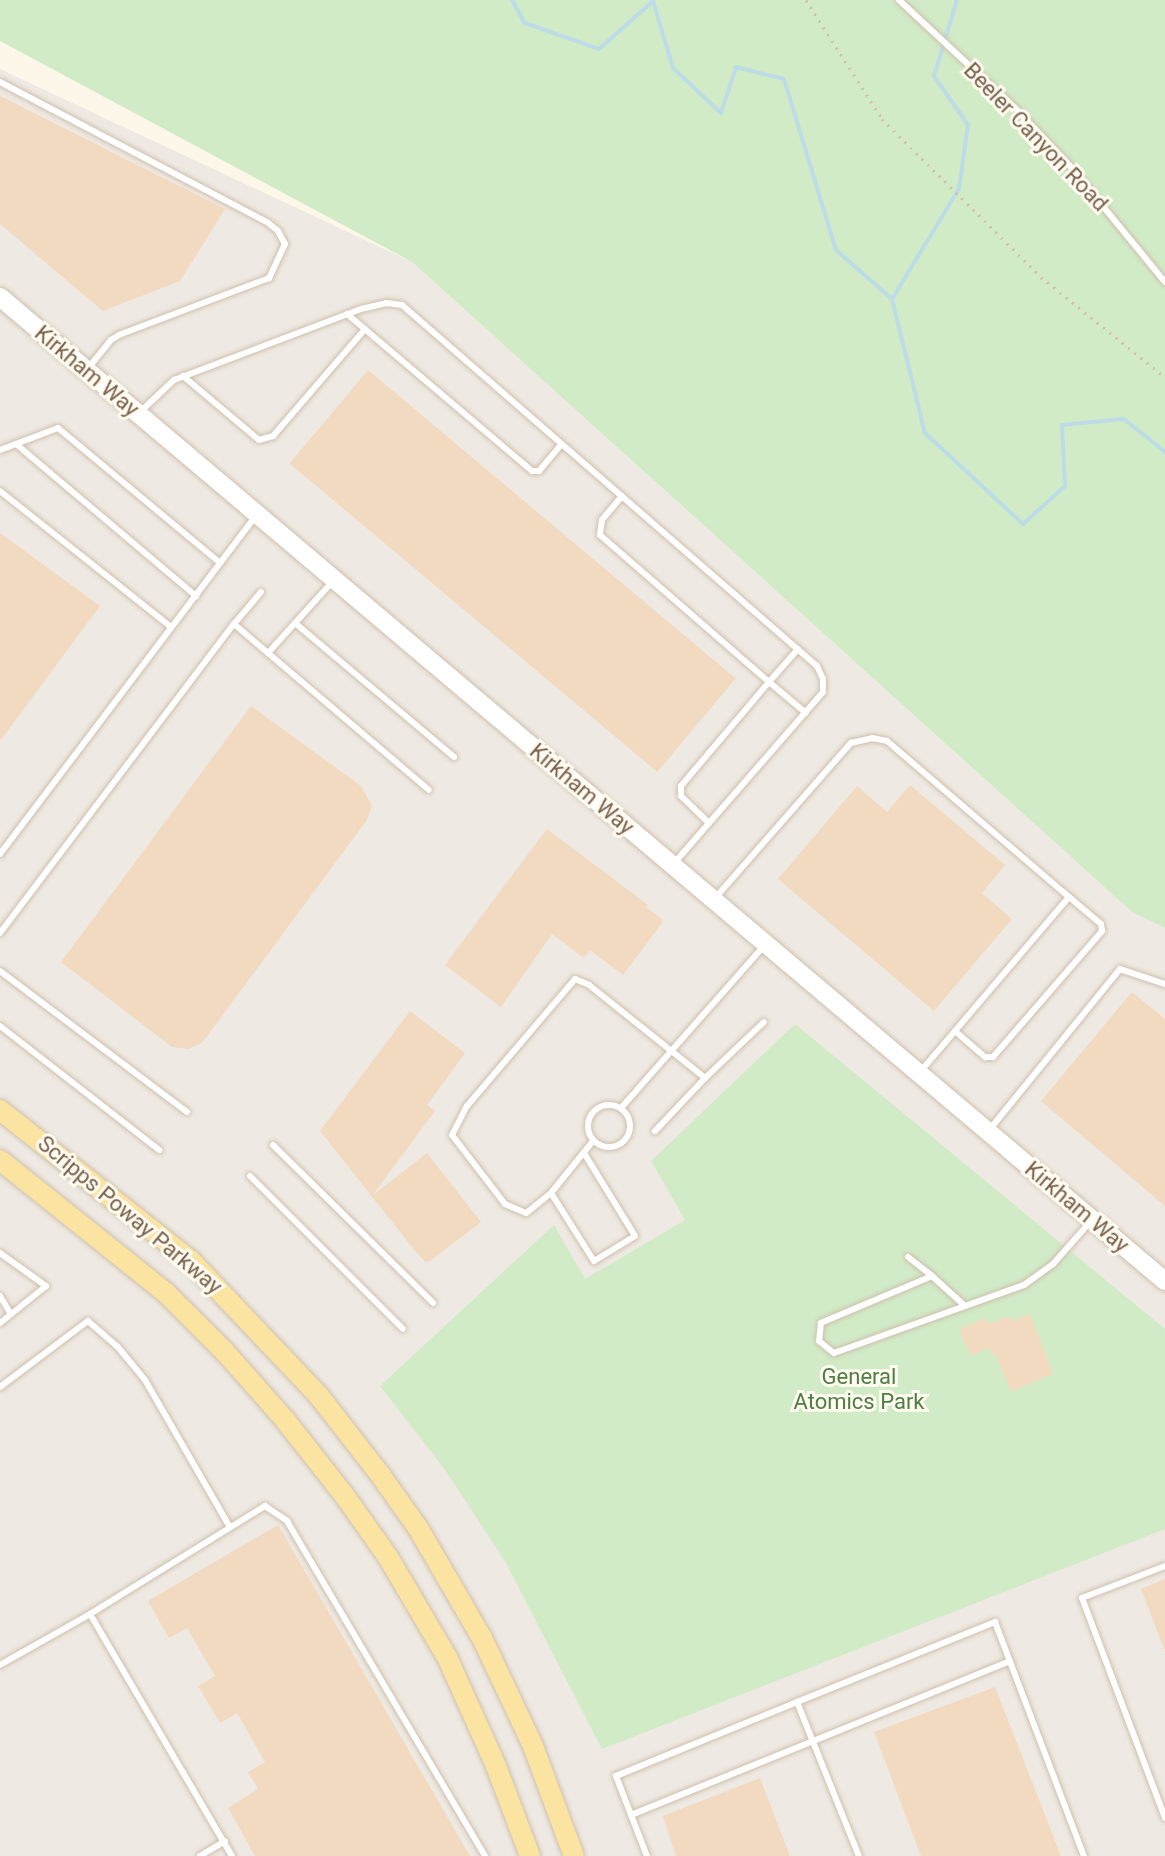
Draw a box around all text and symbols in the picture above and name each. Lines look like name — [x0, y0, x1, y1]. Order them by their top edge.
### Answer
street label: Beeler Canyon Road — [958, 57, 1114, 217]
street label: Kirkham Way — [29, 320, 145, 422]
street label: Kirkham Way — [524, 738, 640, 840]
street label: Scripps Poway Parkway — [32, 1130, 228, 1300]
street label: Kirkham Way — [1019, 1156, 1135, 1258]
park label: General Atomics Park — [793, 1363, 925, 1414]

